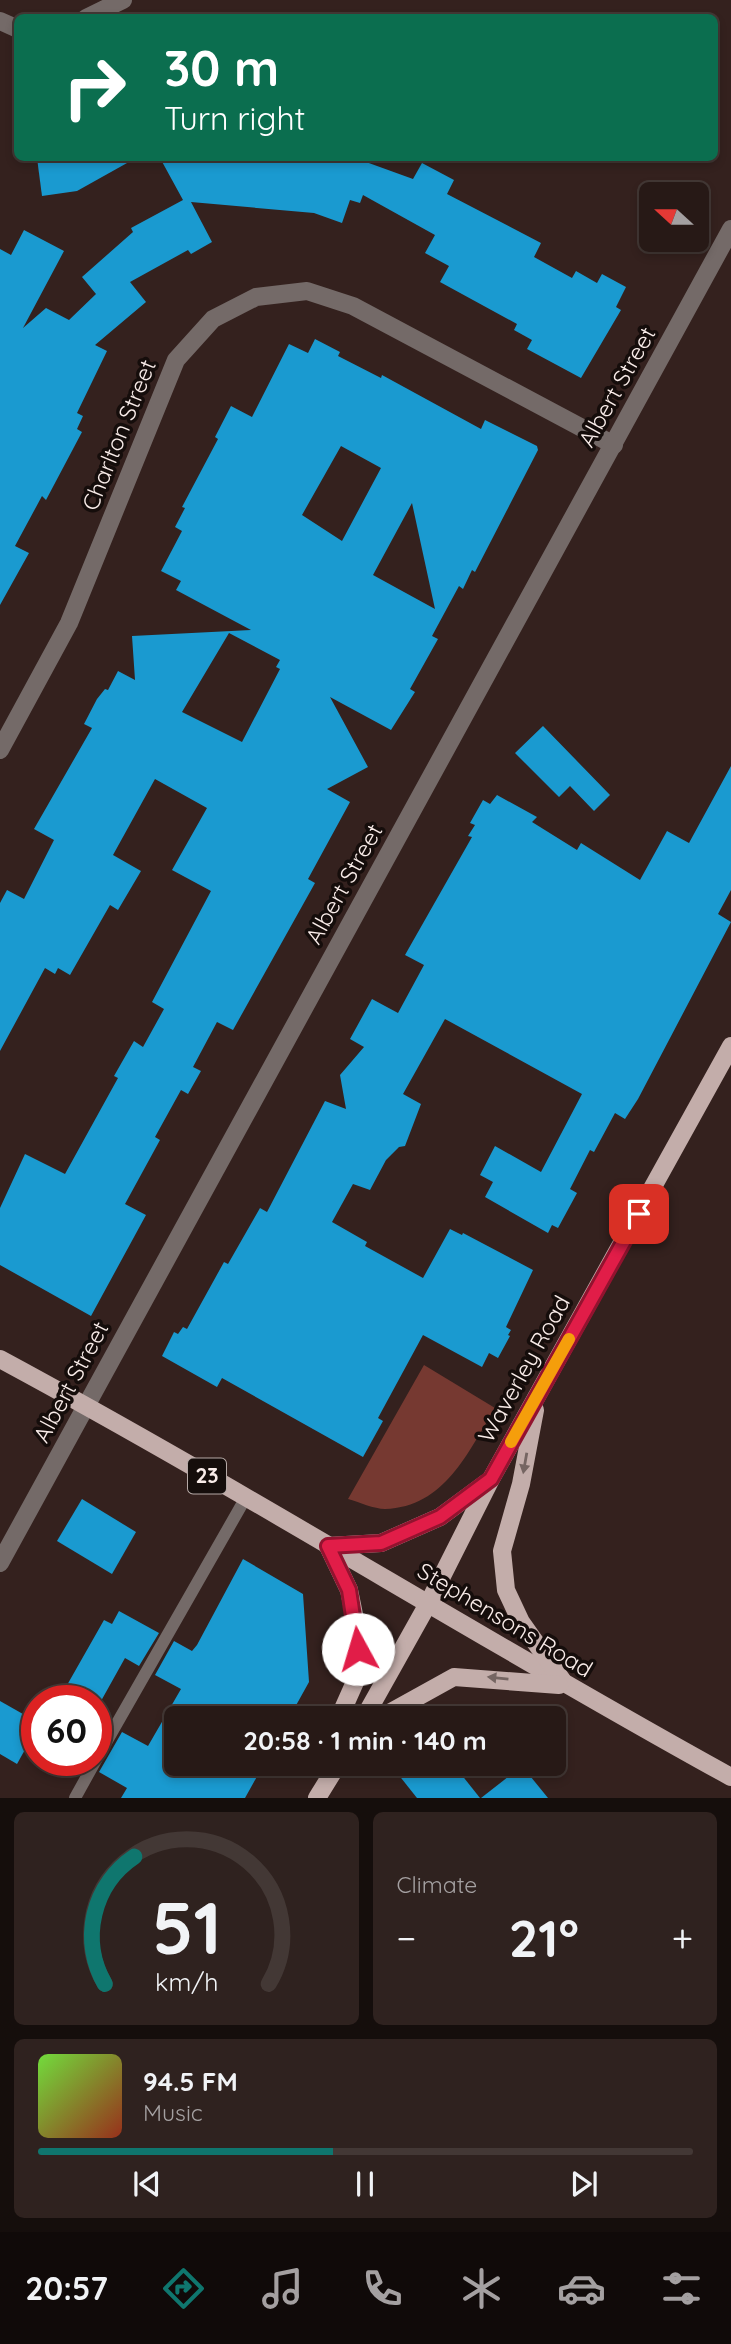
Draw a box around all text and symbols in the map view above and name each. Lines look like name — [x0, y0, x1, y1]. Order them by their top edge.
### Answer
text: 30 m — [164, 37, 279, 98]
icon: right — [49, 42, 140, 133]
text: Turn right — [164, 98, 305, 138]
north arrow — [639, 182, 709, 252]
map controls — [639, 182, 709, 252]
street label: Albert Street — [572, 321, 662, 452]
street label: Charlton Street — [75, 355, 162, 514]
street label: Albert Street — [299, 818, 389, 949]
pin — [609, 1184, 669, 1244]
icon: arrive — [620, 1195, 658, 1233]
street label: Waverley Road — [471, 1290, 576, 1447]
street label: Albert Street — [27, 1316, 115, 1447]
one-way arrow — [519, 1452, 530, 1474]
road number: 23 — [188, 1458, 226, 1494]
street label: Stephensons Road — [413, 1556, 598, 1683]
position arrow — [321, 1612, 395, 1686]
one-way arrow — [487, 1673, 509, 1684]
speed limit sign: 60 — [21, 1685, 112, 1776]
text: 20:58 · 1 min · 140 m — [243, 1724, 487, 1757]
text: Climate — [397, 1870, 477, 1899]
text: 51 — [151, 1882, 221, 1973]
text: 21° — [509, 1905, 579, 1970]
text: − — [397, 1914, 416, 1962]
text: + — [672, 1914, 693, 1962]
text: km/h — [155, 1966, 218, 1997]
text: 94.5 FM — [143, 2065, 238, 2098]
text: Music — [143, 2098, 203, 2127]
icon: previous — [128, 2165, 166, 2203]
icon: pause — [346, 2165, 384, 2203]
icon: next — [565, 2165, 603, 2203]
icon: directions — [159, 2264, 208, 2313]
icon: music — [258, 2264, 307, 2313]
icon: phone — [358, 2264, 407, 2313]
icon: climate — [457, 2264, 506, 2313]
icon: car — [557, 2264, 606, 2313]
icon: filters — [657, 2264, 706, 2313]
text: 20:57 — [25, 2268, 108, 2308]

